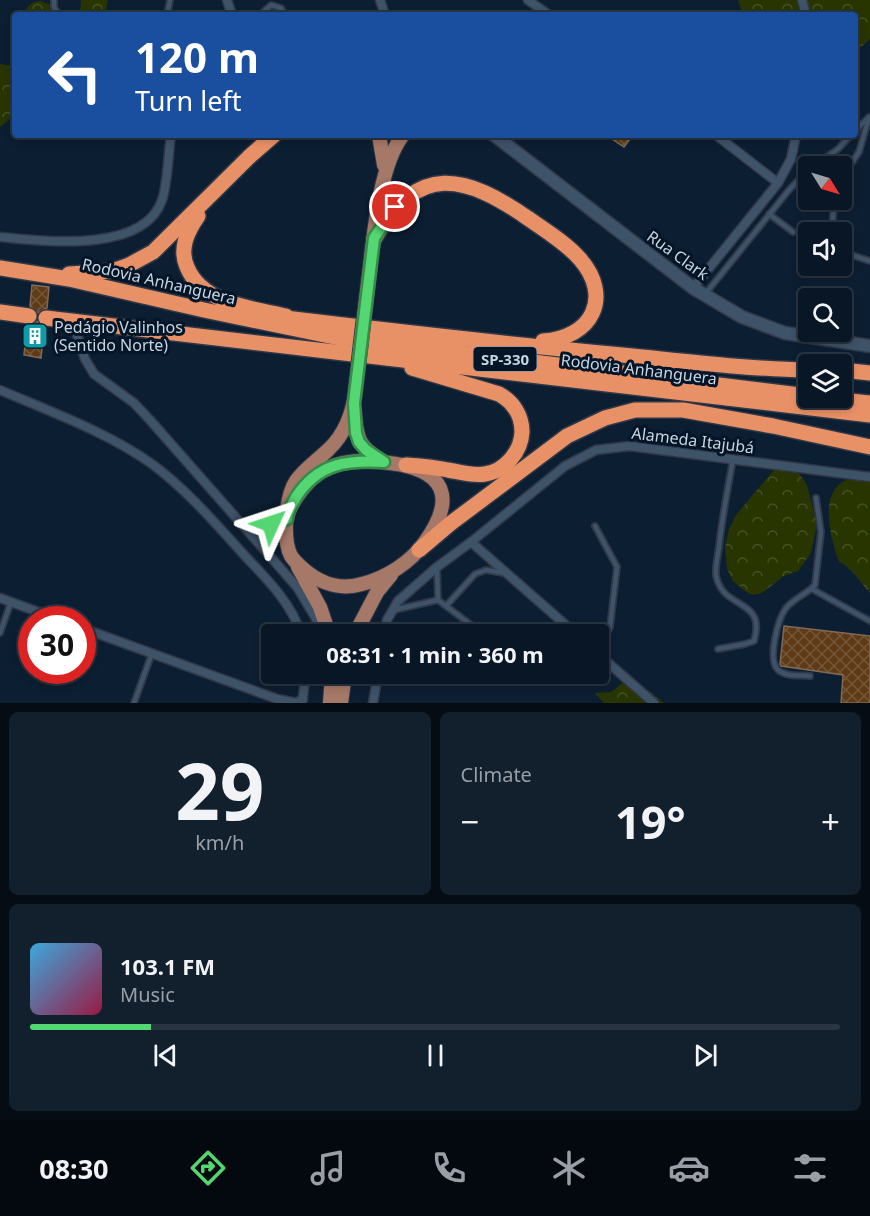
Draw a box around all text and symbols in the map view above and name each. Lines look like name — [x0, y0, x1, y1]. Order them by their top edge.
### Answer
text: 120 m — [135, 28, 259, 85]
icon: left — [36, 36, 114, 114]
text: Turn left — [135, 82, 241, 119]
north arrow — [798, 156, 852, 210]
map controls — [798, 156, 852, 408]
pin — [369, 181, 420, 232]
icon: arrive — [378, 190, 411, 223]
button: sound — [798, 222, 852, 276]
street label: Rua Clark — [643, 225, 714, 285]
street label: Rodovia Anhanguera — [80, 253, 238, 309]
button: search — [798, 288, 852, 342]
place label: Pedágio Valinhos (Sentido Norte) — [54, 316, 183, 356]
building icon: Pedágio Valinhos (Sentido Norte) — [20, 321, 50, 351]
road number: SP-330 — [474, 347, 536, 371]
street label: Rodovia Anhanguera — [560, 349, 718, 389]
button: layers — [798, 354, 852, 408]
street label: Alameda Itajubá — [630, 422, 756, 458]
position arrow — [239, 492, 303, 556]
speed limit sign: 30 — [18, 606, 96, 684]
text: 08:31 · 1 min · 360 m — [326, 639, 544, 669]
text: 29 — [175, 737, 264, 843]
text: Climate — [461, 761, 532, 788]
text: 19° — [615, 791, 686, 852]
text: − — [461, 799, 479, 844]
text: + — [821, 799, 840, 844]
text: km/h — [195, 829, 244, 856]
text: 103.1 FM — [120, 951, 215, 981]
text: Music — [120, 981, 175, 1008]
icon: previous — [149, 1039, 182, 1072]
icon: pause — [419, 1039, 452, 1072]
icon: next — [689, 1039, 722, 1072]
icon: directions — [187, 1147, 229, 1189]
icon: music — [307, 1147, 349, 1189]
icon: phone — [428, 1147, 470, 1189]
icon: climate — [548, 1147, 590, 1189]
icon: car — [668, 1147, 710, 1189]
icon: filters — [789, 1147, 831, 1189]
text: 08:30 — [39, 1150, 109, 1187]

